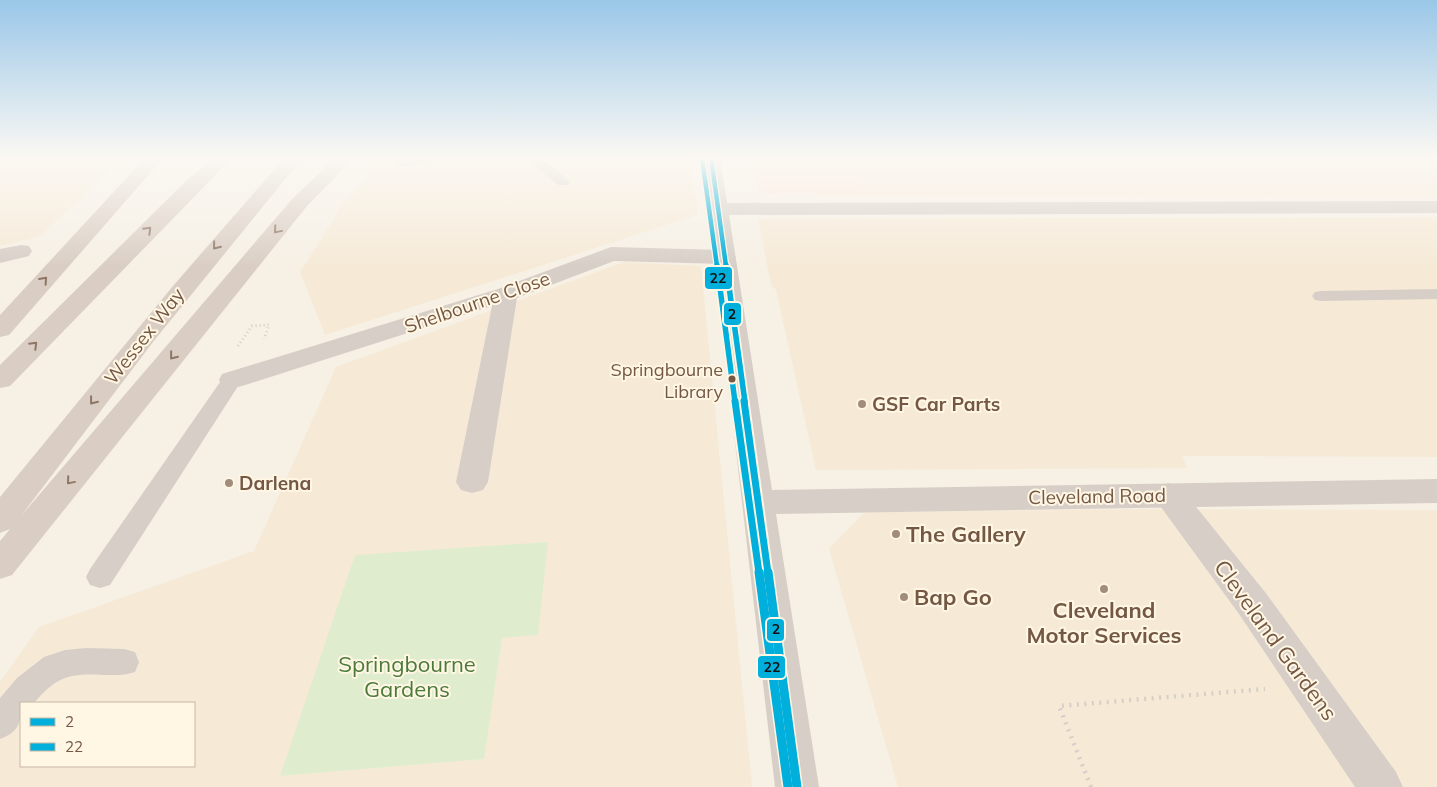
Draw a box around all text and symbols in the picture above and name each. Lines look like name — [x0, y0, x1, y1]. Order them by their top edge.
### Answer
one-way arrow — [273, 225, 282, 234]
one-way arrow — [142, 226, 151, 235]
one-way arrow — [213, 240, 222, 249]
street label: Shelbourne Close — [401, 266, 553, 338]
line badge: 22 — [704, 266, 733, 290]
text: 22 — [710, 269, 726, 287]
one-way arrow — [38, 277, 47, 286]
street label: Wessex Way — [99, 283, 189, 389]
line badge: 2 — [723, 302, 742, 326]
text: 2 — [728, 305, 736, 323]
one-way arrow — [28, 342, 37, 351]
one-way arrow — [170, 350, 179, 359]
place label: Springbourne Library — [610, 358, 723, 403]
marker: Springbourne Library — [727, 374, 737, 384]
place label: GSF Car Parts — [872, 392, 1000, 416]
one-way arrow — [90, 395, 99, 405]
marker: GSF Car Parts — [856, 398, 868, 410]
place label: Darlena — [239, 471, 311, 495]
one-way arrow — [67, 475, 76, 484]
marker: Darlena — [223, 477, 235, 489]
street label: Cleveland Road — [1028, 483, 1166, 509]
place label: The Gallery — [906, 520, 1026, 548]
marker: The Gallery — [890, 528, 902, 540]
street label: Cleveland Gardens — [1208, 554, 1344, 726]
place label: Bap Go — [914, 583, 992, 611]
marker: Cleveland Motor Services — [1098, 583, 1110, 595]
marker: Bap Go — [898, 591, 910, 603]
place label: Cleveland Motor Services — [1026, 596, 1182, 649]
line badge: 2 — [766, 618, 785, 642]
text: 2 — [772, 620, 780, 638]
park label: Springbourne Gardens — [338, 650, 476, 703]
line badge: 22 — [757, 655, 786, 679]
text: 22 — [764, 658, 780, 676]
legend — [20, 702, 195, 767]
text: 2 — [65, 712, 74, 731]
text: 22 — [65, 737, 83, 756]

